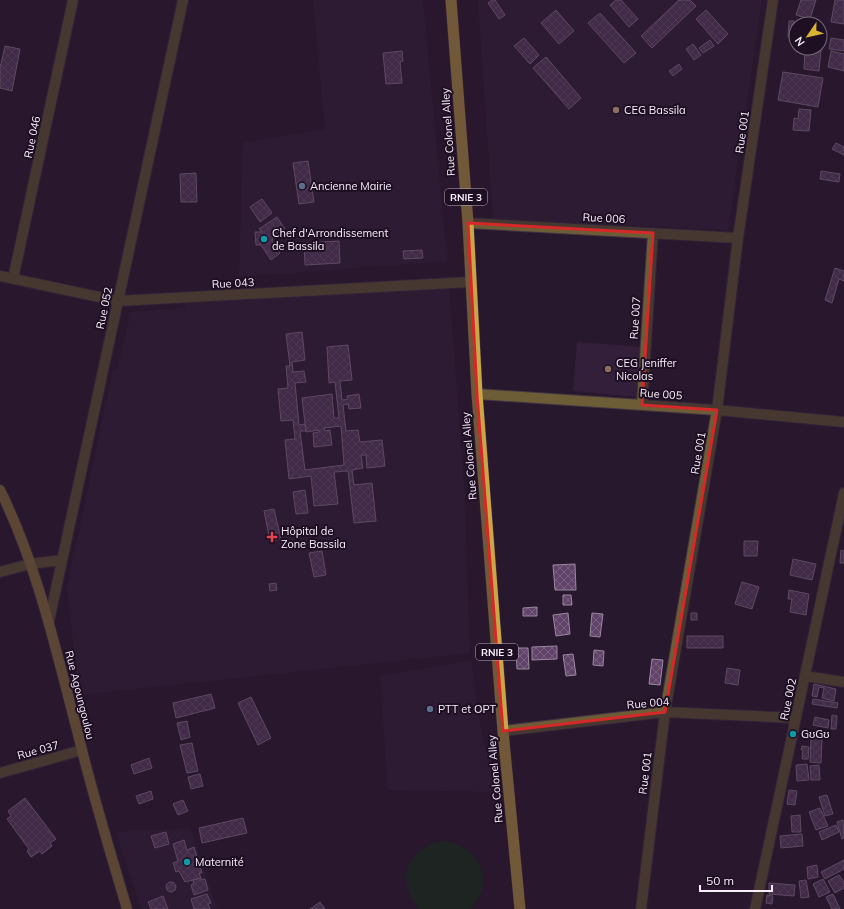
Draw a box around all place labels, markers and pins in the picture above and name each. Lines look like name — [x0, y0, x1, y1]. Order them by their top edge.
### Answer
place label: CEG Bassila — [624, 103, 686, 117]
marker: CEG Bassila — [611, 105, 621, 115]
place label: Ancienne Mairie — [310, 179, 392, 193]
marker: Ancienne Mairie — [297, 181, 307, 191]
place label: Chef d'Arrondissement de Bassila — [272, 226, 388, 253]
marker: Chef d'Arrondissement de Bassila — [259, 234, 269, 244]
place label: CEG Jeniffer Nicolas — [616, 356, 677, 383]
marker: CEG Jeniffer Nicolas — [603, 364, 613, 374]
place label: Hôpital de Zone Bassila — [281, 524, 346, 551]
marker: Hôpital de Zone Bassila — [266, 531, 278, 543]
place label: PTT et OPT — [438, 702, 496, 716]
marker: PTT et OPT — [425, 704, 435, 714]
place label: GʊGʊ — [801, 727, 830, 741]
marker: GʊGʊ — [788, 729, 798, 739]
place label: Maternité — [195, 855, 244, 869]
marker: Maternité — [182, 857, 192, 867]

